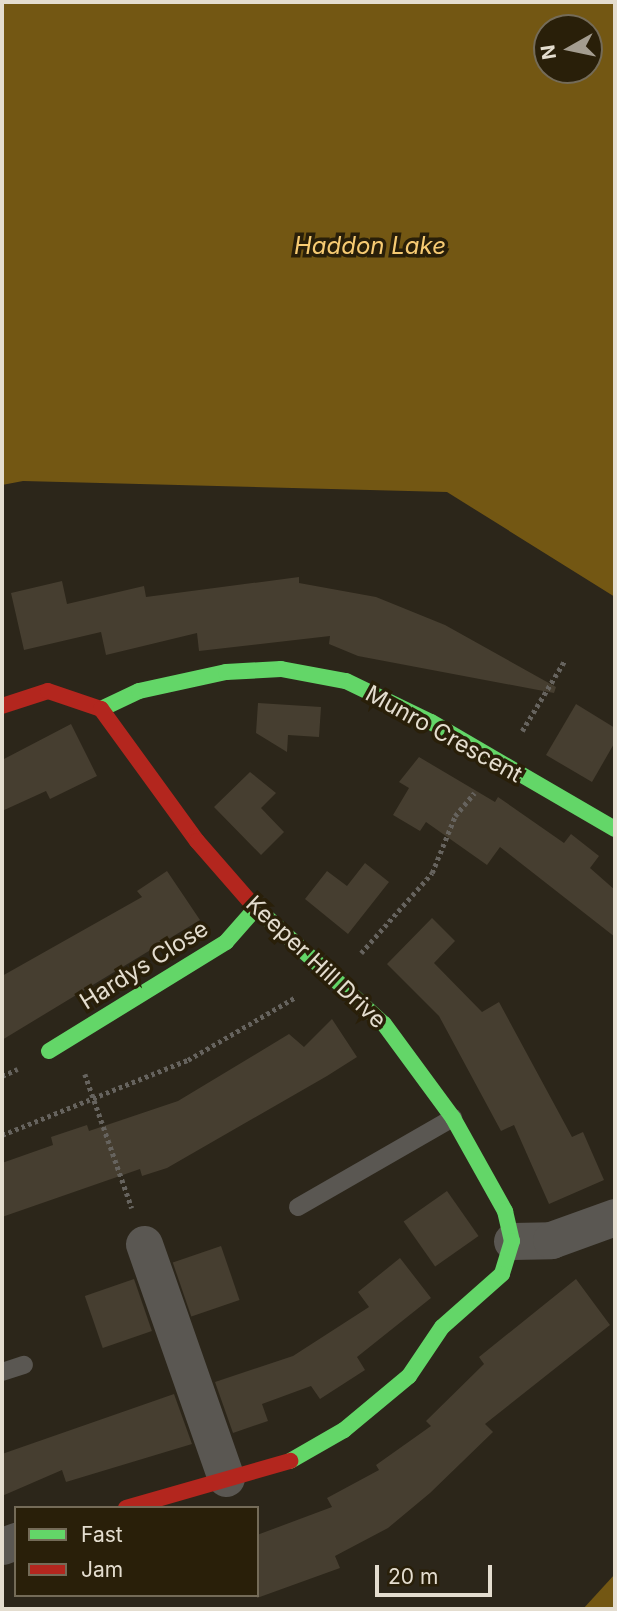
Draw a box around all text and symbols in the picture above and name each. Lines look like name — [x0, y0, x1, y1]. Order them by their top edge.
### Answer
north arrow — [533, 14, 603, 84]
text: N — [536, 43, 561, 61]
water label: Haddon Lake — [294, 232, 446, 260]
street label: Munro Crescent — [361, 680, 527, 788]
street label: Keeper Hill Drive — [240, 890, 392, 1034]
street label: Hardys Close — [75, 915, 213, 1015]
legend — [14, 1506, 259, 1597]
text: Fast — [81, 1522, 123, 1547]
scale bar — [379, 1552, 496, 1596]
text: Jam — [81, 1557, 123, 1582]
text: 20 m — [388, 1564, 438, 1589]

